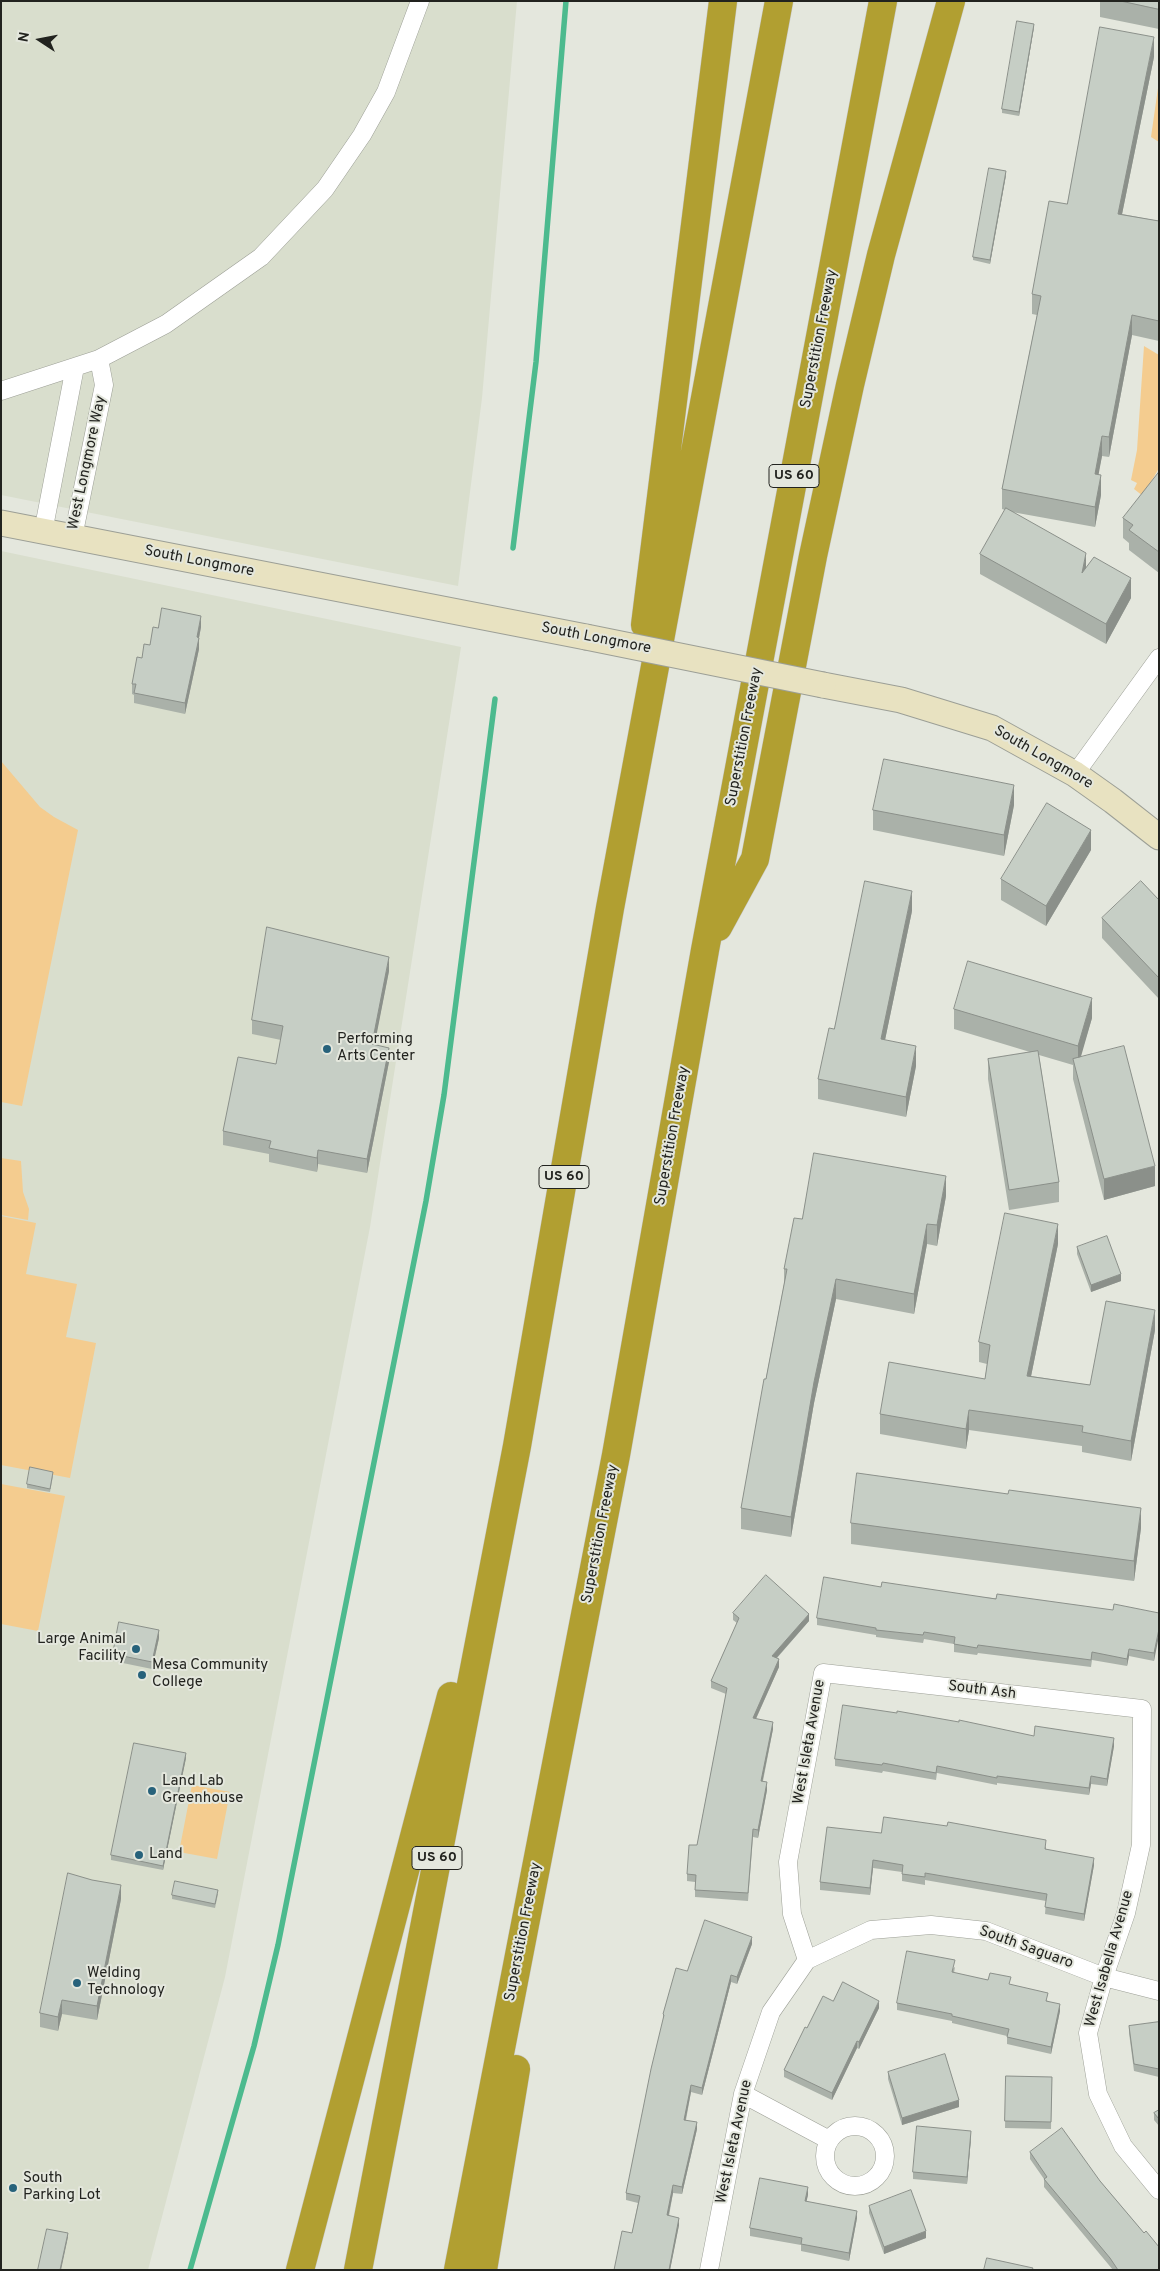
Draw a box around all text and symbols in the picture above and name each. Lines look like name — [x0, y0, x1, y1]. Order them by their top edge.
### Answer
north arrow — [15, 15, 65, 65]
text: N — [15, 30, 34, 44]
street label: Superstition Freeway — [798, 268, 842, 410]
street label: West Longmore Way — [65, 394, 111, 532]
road number: US 60 — [769, 464, 819, 488]
street label: South Longmore — [143, 543, 255, 581]
street label: South Longmore — [540, 620, 652, 658]
street label: Superstition Freeway — [723, 666, 767, 808]
street label: South Longmore — [990, 722, 1096, 794]
place label: Performing Arts Center — [337, 1031, 415, 1066]
marker: Performing Arts Center — [321, 1043, 333, 1055]
street label: Superstition Freeway — [652, 1065, 694, 1207]
road number: US 60 — [539, 1166, 589, 1188]
street label: Superstition Freeway — [579, 1463, 623, 1605]
place label: Large Animal Facility — [37, 1631, 126, 1666]
marker: Large Animal Facility — [130, 1643, 142, 1655]
place label: Mesa Community College — [152, 1657, 268, 1692]
marker: Mesa Community College — [136, 1669, 148, 1681]
street label: West Isleta Avenue — [790, 1678, 830, 1806]
street label: South Ash — [947, 1678, 1017, 1704]
place label: Land Lab Greenhouse — [162, 1773, 243, 1808]
marker: Land Lab Greenhouse — [146, 1785, 158, 1797]
place label: Land — [149, 1846, 183, 1864]
road number: US 60 — [412, 1846, 462, 1870]
marker: Land — [133, 1849, 145, 1861]
street label: Superstition Freeway — [502, 1861, 546, 2003]
street label: West Isabella Avenue — [1082, 1889, 1138, 2029]
street label: South Saguaro — [976, 1923, 1076, 1973]
place label: Welding Technology — [87, 1965, 165, 2000]
marker: Welding Technology — [71, 1977, 83, 1989]
street label: West Isleta Avenue — [713, 2078, 757, 2206]
place label: South Parking Lot — [23, 2170, 101, 2205]
marker: South Parking Lot — [7, 2182, 19, 2194]

